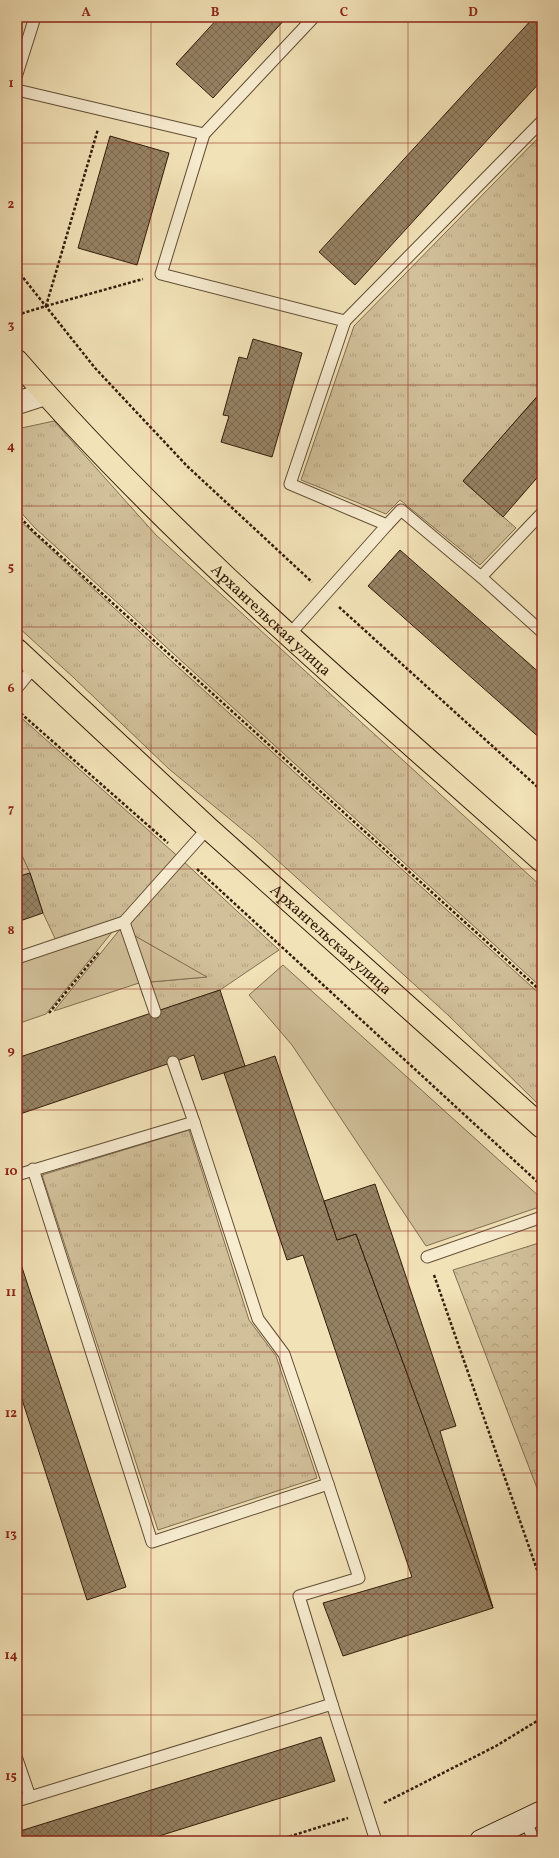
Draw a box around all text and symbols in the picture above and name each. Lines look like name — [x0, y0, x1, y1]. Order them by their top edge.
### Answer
text: A — [81, 4, 91, 22]
text: B — [211, 4, 220, 22]
text: C — [340, 4, 348, 22]
text: D — [468, 4, 478, 22]
text: 1 — [8, 75, 14, 93]
text: 2 — [8, 196, 15, 214]
text: 3 — [8, 317, 15, 335]
text: 4 — [7, 438, 15, 456]
text: 5 — [8, 559, 14, 577]
street label: Архангельская улица — [205, 560, 335, 682]
text: 6 — [7, 680, 15, 698]
text: 7 — [8, 801, 14, 819]
street label: Архангельская улица — [265, 880, 396, 1001]
text: 8 — [7, 922, 15, 940]
text: 9 — [7, 1042, 15, 1060]
text: 10 — [4, 1163, 18, 1181]
text: 11 — [6, 1284, 16, 1302]
text: 12 — [5, 1405, 17, 1423]
text: 13 — [5, 1526, 17, 1544]
text: 14 — [4, 1647, 18, 1665]
text: 15 — [5, 1768, 17, 1786]

